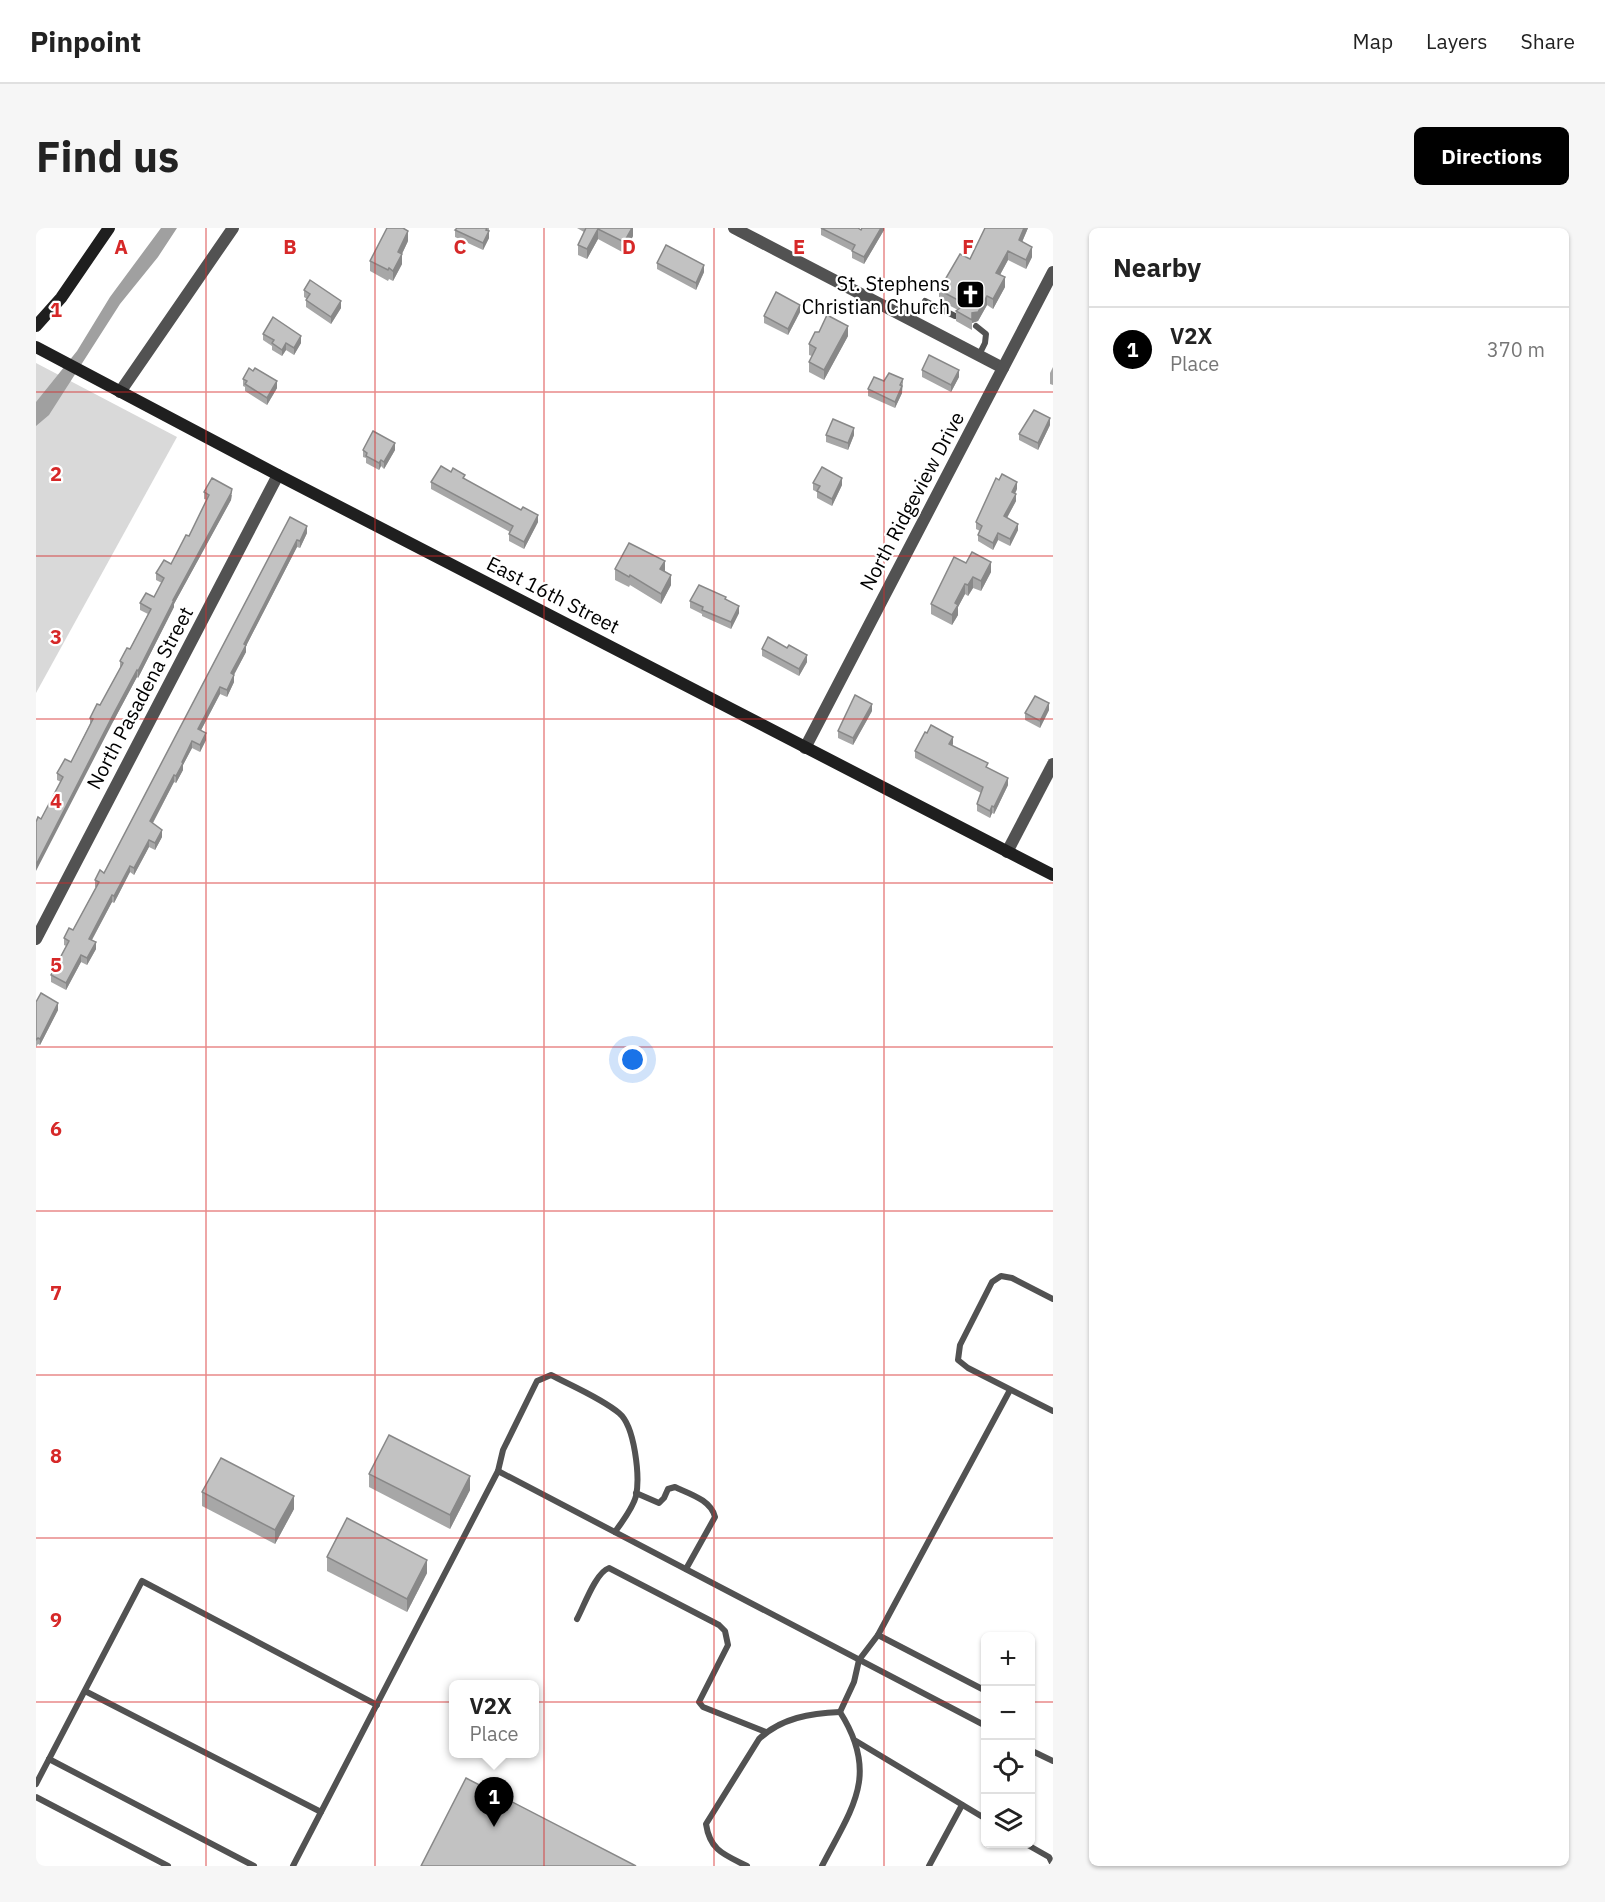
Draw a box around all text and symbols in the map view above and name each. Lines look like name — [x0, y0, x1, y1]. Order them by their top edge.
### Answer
text: Pinpoint — [30, 23, 141, 60]
text: Map — [1353, 27, 1393, 55]
text: Layers — [1426, 27, 1488, 55]
text: Share — [1521, 27, 1575, 55]
button: Directions — [1414, 127, 1569, 185]
text: Find us — [36, 129, 179, 184]
text: A — [114, 233, 128, 260]
text: B — [283, 233, 297, 260]
text: C — [453, 233, 467, 260]
text: D — [622, 233, 636, 260]
text: E — [793, 233, 805, 260]
text: F — [962, 233, 974, 260]
text: Nearby — [1113, 250, 1201, 284]
place label: St. Stephens Christian Church — [802, 270, 950, 320]
church icon: St. Stephens Christian Church — [955, 279, 987, 311]
text: 1 — [50, 296, 62, 323]
text: V2X — [1170, 321, 1212, 350]
text: 1 — [1127, 336, 1139, 363]
text: 370 m — [1487, 336, 1545, 363]
text: Place — [1170, 350, 1219, 377]
street label: North Ridgeview Drive — [853, 407, 970, 595]
text: 2 — [50, 460, 62, 487]
street label: East 16th Street — [482, 549, 624, 640]
street label: North Pasadena Street — [80, 602, 199, 794]
text: 3 — [50, 623, 62, 650]
text: 4 — [50, 787, 62, 814]
text: 5 — [50, 951, 62, 978]
your location — [618, 1045, 647, 1074]
text: 6 — [50, 1115, 62, 1142]
text: 7 — [50, 1279, 62, 1306]
text: 8 — [50, 1442, 62, 1469]
text: 9 — [50, 1606, 62, 1633]
map controls — [981, 1632, 1035, 1848]
button: + — [981, 1632, 1035, 1686]
popup — [449, 1680, 539, 1758]
button: − — [981, 1686, 1035, 1740]
text: V2X — [469, 1691, 512, 1720]
text: Place — [469, 1720, 519, 1747]
button: locate — [981, 1740, 1035, 1794]
pin: 1 — [474, 1778, 514, 1827]
button: layers — [981, 1794, 1035, 1848]

